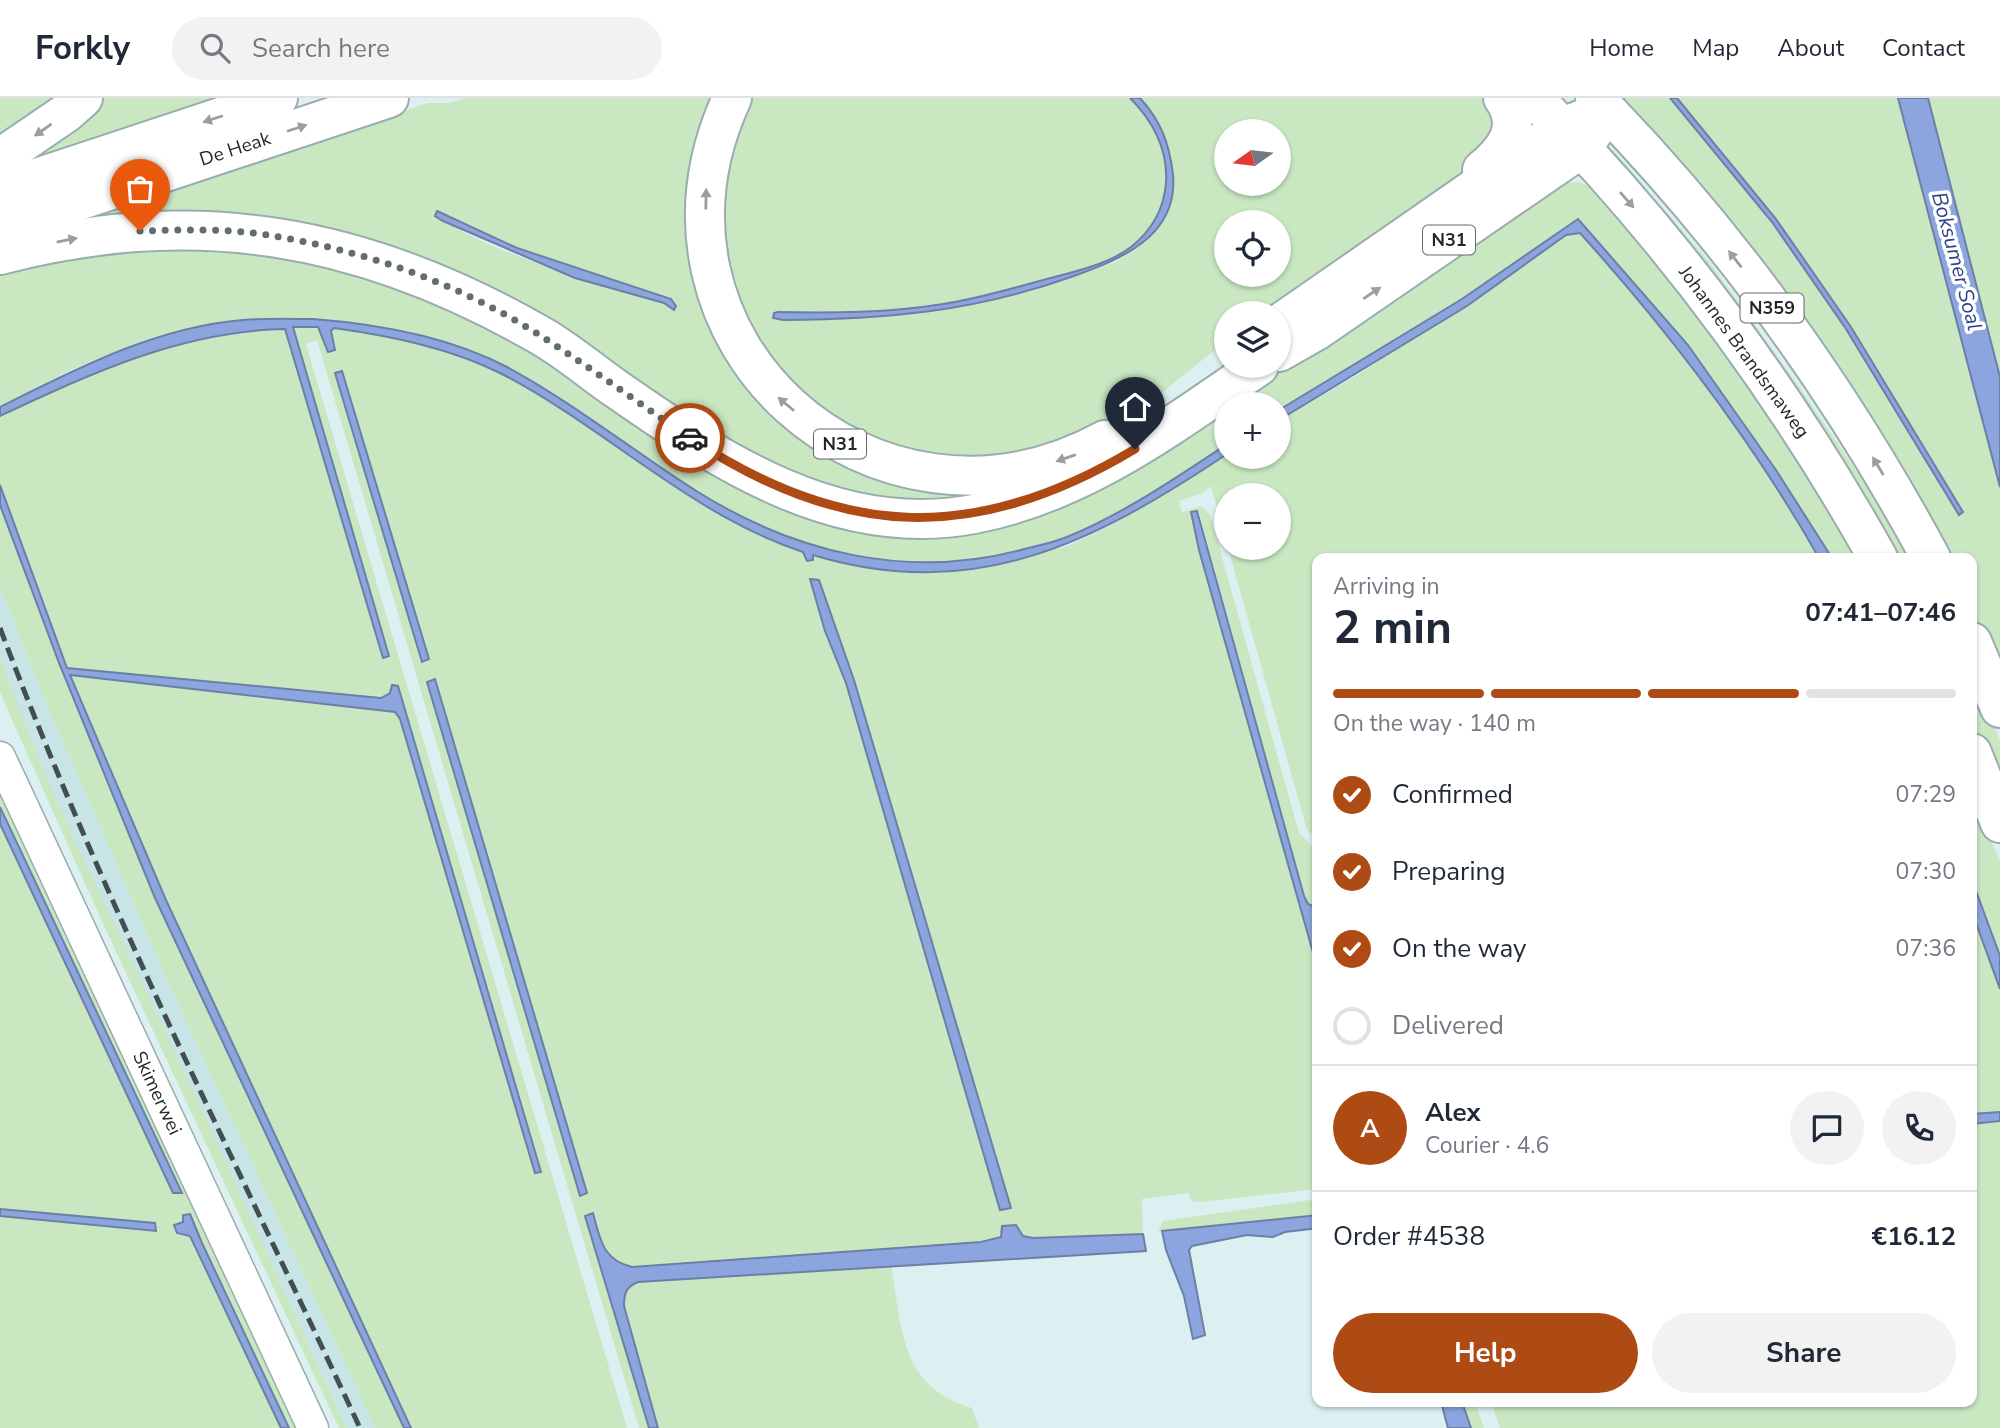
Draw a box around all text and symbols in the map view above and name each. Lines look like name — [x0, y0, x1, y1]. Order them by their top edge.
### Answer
search box — [172, 17, 662, 80]
text: Forkly — [35, 26, 130, 71]
icon: search — [196, 29, 234, 67]
text: Search here — [252, 31, 390, 66]
text: Home — [1589, 32, 1654, 64]
text: Map — [1692, 32, 1739, 64]
text: About — [1777, 32, 1844, 64]
text: Contact — [1882, 32, 1965, 64]
one-way arrow — [203, 115, 224, 125]
north arrow — [1214, 119, 1292, 196]
map controls — [1214, 119, 1291, 560]
one-way arrow — [34, 123, 52, 137]
one-way arrow — [287, 123, 308, 133]
street label: De Heak — [196, 125, 274, 173]
pin — [110, 159, 170, 231]
icon: bag — [121, 170, 159, 208]
one-way arrow — [700, 188, 712, 210]
water label: Boksumer Soal — [1925, 189, 1989, 333]
one-way arrow — [1619, 191, 1635, 209]
button: locate — [1214, 210, 1291, 287]
road number: N31 — [1423, 225, 1475, 254]
one-way arrow — [56, 235, 78, 246]
one-way arrow — [1728, 250, 1743, 268]
street label: Johannes Brandsmaweg — [1672, 260, 1815, 443]
one-way arrow — [1363, 286, 1381, 300]
road number: N359 — [1740, 294, 1803, 322]
button: layers — [1214, 301, 1291, 378]
pin — [1105, 377, 1165, 449]
icon: home — [1116, 388, 1154, 426]
button: + — [1214, 392, 1291, 469]
one-way arrow — [777, 396, 795, 412]
courier — [655, 403, 725, 473]
icon: car — [671, 419, 709, 457]
road number: N31 — [814, 430, 866, 458]
one-way arrow — [1055, 453, 1076, 464]
one-way arrow — [1872, 456, 1884, 475]
button: − — [1214, 483, 1291, 560]
text: Arriving in — [1333, 571, 1440, 602]
text: 07:41–07:46 — [1805, 595, 1956, 630]
text: 2 min — [1333, 596, 1452, 659]
text: On the way · 140 m — [1333, 708, 1536, 739]
icon: check — [1333, 776, 1371, 814]
text: Confirmed — [1392, 777, 1513, 812]
text: 07:29 — [1896, 779, 1956, 810]
icon: check — [1333, 853, 1371, 891]
text: Preparing — [1392, 854, 1505, 889]
text: 07:30 — [1896, 856, 1956, 887]
icon: check — [1333, 930, 1371, 968]
text: On the way — [1392, 931, 1526, 966]
text: 07:36 — [1896, 933, 1956, 964]
text: Delivered — [1392, 1008, 1504, 1043]
street label: Skimerwei — [126, 1047, 188, 1139]
button: chat — [1790, 1091, 1864, 1165]
button: phone — [1882, 1091, 1956, 1165]
text: Alex — [1425, 1095, 1481, 1130]
text: A — [1360, 1111, 1380, 1146]
text: Courier · 4.6 — [1425, 1130, 1549, 1161]
text: Order #4538 — [1333, 1219, 1485, 1254]
text: €16.12 — [1872, 1219, 1956, 1254]
button: Help — [1333, 1313, 1638, 1393]
button: Share — [1652, 1313, 1956, 1393]

